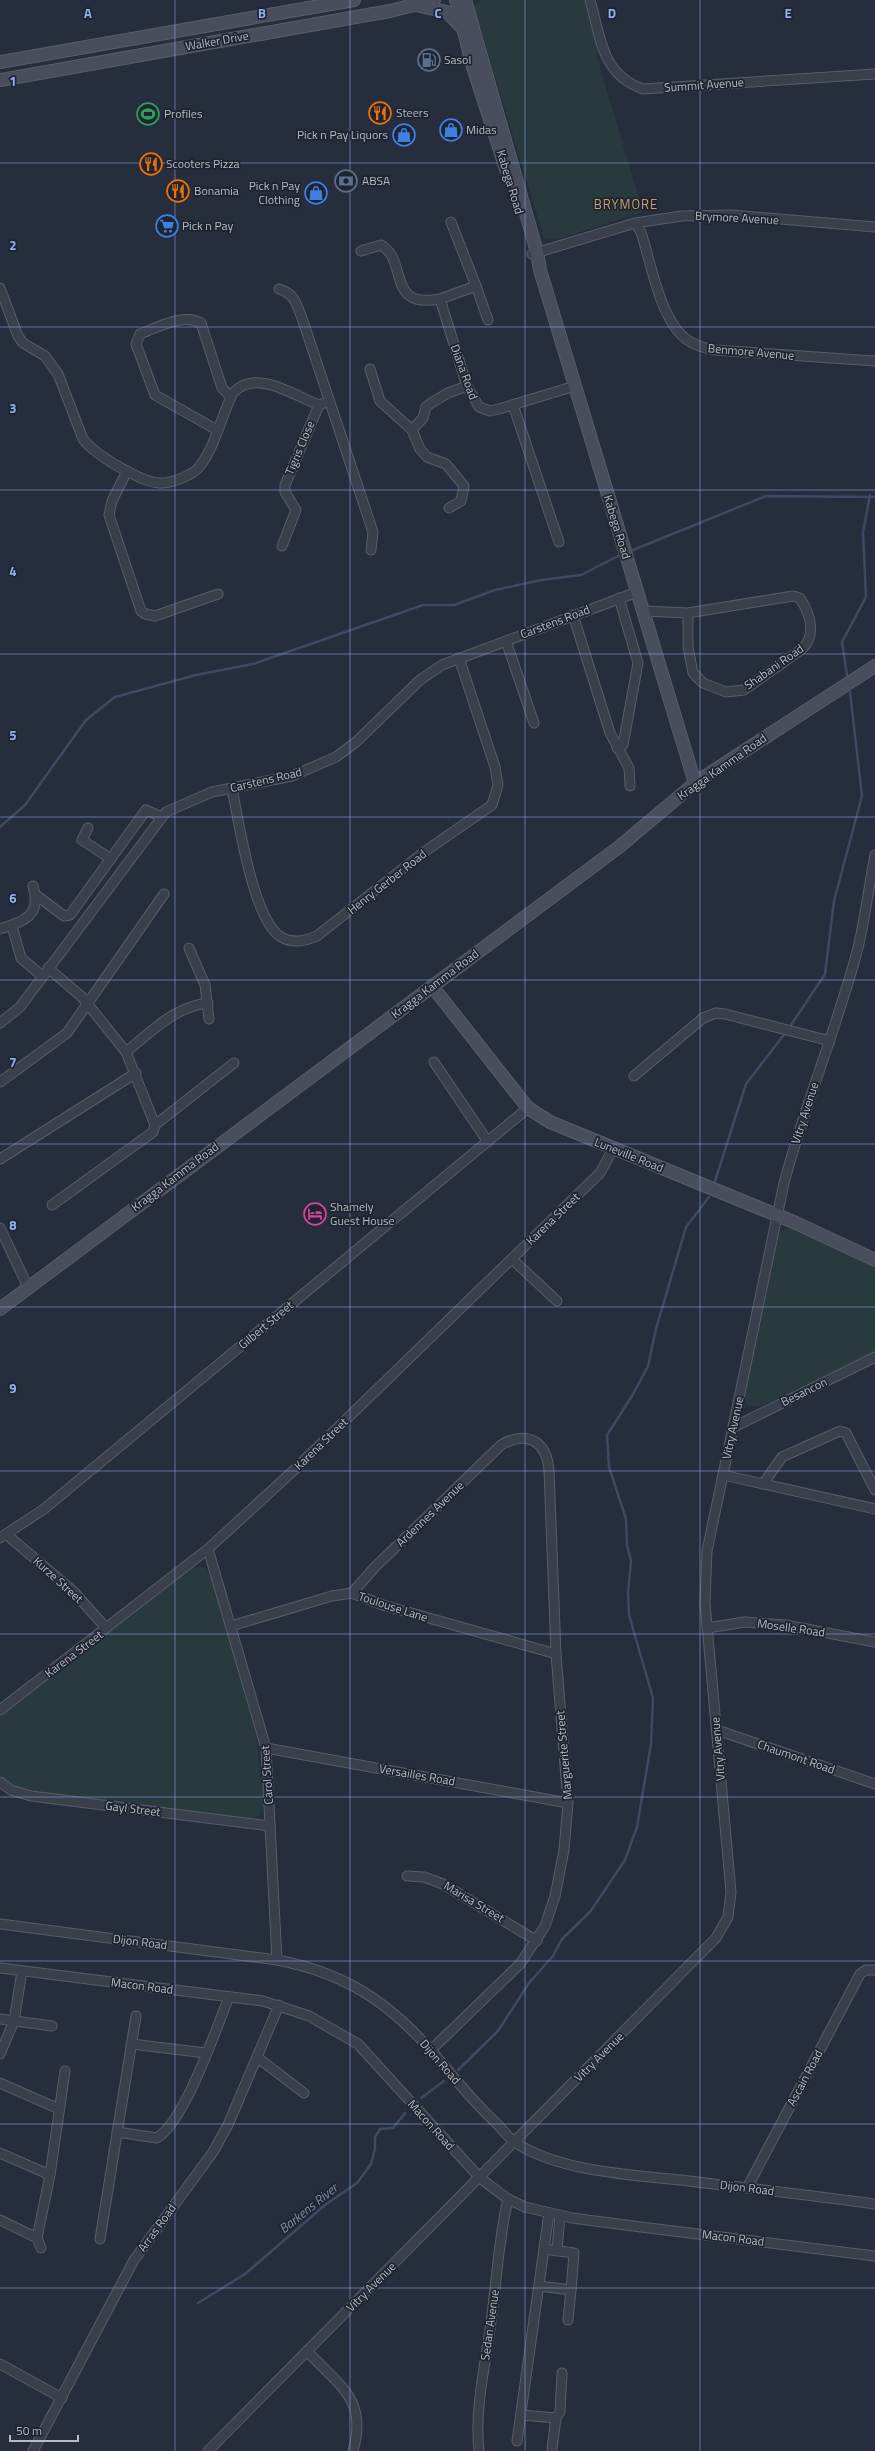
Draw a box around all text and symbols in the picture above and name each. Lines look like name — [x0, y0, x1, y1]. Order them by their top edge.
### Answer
text: A — [84, 3, 92, 23]
text: B — [258, 3, 266, 23]
text: C — [434, 3, 442, 23]
text: D — [608, 3, 616, 23]
text: E — [784, 3, 792, 23]
street label: Walker Drive — [184, 26, 250, 55]
fuel station icon: Sasol — [416, 47, 442, 73]
place label: Sasol — [444, 50, 471, 69]
text: 1 — [9, 71, 17, 91]
street label: Summit Avenue — [663, 72, 745, 97]
restaurant icon: Steers — [367, 100, 393, 126]
sports icon: Profiles — [135, 101, 161, 127]
place label: Steers — [396, 103, 429, 122]
place label: Profiles — [164, 104, 203, 123]
shop icon: Midas — [438, 117, 464, 143]
place label: Midas — [466, 120, 497, 139]
shop icon: Pick n Pay Liquors — [391, 122, 417, 148]
place label: Pick n Pay Liquors — [297, 125, 388, 144]
street label: Kabega Road — [492, 148, 529, 216]
restaurant icon: Scooters Pizza — [138, 151, 164, 177]
place label: Scooters Pizza — [166, 154, 240, 173]
bank icon: ABSA — [333, 168, 359, 194]
place label: ABSA — [362, 171, 390, 190]
place label: Pick n Pay Clothing — [249, 176, 300, 209]
restaurant icon: Bonamia — [165, 178, 191, 204]
shop icon: Pick n Pay Clothing — [303, 180, 329, 206]
place label: Bonamia — [194, 181, 239, 200]
district label: BRYMORE — [594, 194, 658, 214]
street label: Brymore Avenue — [695, 206, 779, 229]
supermarket icon: Pick n Pay — [154, 213, 180, 239]
place label: Pick n Pay — [182, 216, 233, 235]
text: 2 — [9, 235, 17, 255]
street label: Benmore Avenue — [707, 338, 795, 365]
street label: Diana Road — [446, 342, 483, 402]
text: 3 — [9, 398, 17, 418]
street label: Tigris Close — [280, 418, 319, 478]
street label: Kabega Road — [599, 493, 636, 561]
text: 4 — [9, 561, 17, 581]
street label: Carstens Road — [517, 600, 592, 644]
street label: Shabani Road — [740, 639, 807, 694]
text: 5 — [9, 725, 17, 745]
street label: Kragga Kamma Road — [673, 729, 770, 805]
street label: Carstens Road — [228, 762, 304, 797]
street label: Henry Gerber Road — [343, 845, 430, 919]
text: 6 — [9, 888, 17, 908]
street label: Kragga Kamma Road — [387, 944, 483, 1023]
text: 7 — [9, 1052, 17, 1072]
street label: Vitry Avenue — [786, 1079, 823, 1146]
street label: Luneville Road — [592, 1132, 667, 1177]
street label: Kragga Kamma Road — [127, 1137, 223, 1216]
street label: Karena Street — [521, 1187, 585, 1249]
place label: Shamely Guest House — [330, 1197, 395, 1230]
hotel icon: Shamely Guest House — [302, 1201, 328, 1227]
text: 8 — [9, 1215, 17, 1235]
street label: Gilbert Street — [234, 1295, 298, 1353]
street label: Besancon — [777, 1372, 830, 1411]
text: 9 — [9, 1378, 17, 1398]
street label: Vitry Avenue — [717, 1395, 748, 1461]
street label: Karena Street — [289, 1412, 353, 1474]
street label: Ardennes Avenue — [391, 1476, 468, 1551]
street label: Kurze Street — [29, 1552, 88, 1608]
street label: Toulouse Lane — [356, 1586, 430, 1627]
street label: Moselle Road — [756, 1613, 826, 1642]
street label: Karena Street — [40, 1625, 108, 1682]
street label: Marguerite Street — [550, 1709, 577, 1800]
street label: Vitry Avenue — [705, 1716, 730, 1782]
street label: Chaumont Road — [755, 1734, 838, 1779]
street label: Carol Street — [255, 1744, 278, 1805]
street label: Versailles Road — [378, 1758, 457, 1791]
street label: Gayl Street — [104, 1796, 163, 1821]
street label: Marisa Street — [440, 1876, 509, 1928]
street label: Dijon Road — [112, 1929, 168, 1954]
street label: Macon Road — [110, 1972, 174, 1999]
street label: Vitry Avenue — [569, 2027, 628, 2086]
street label: Dijon Road — [415, 2035, 465, 2088]
street label: Ascain Road — [782, 2046, 827, 2109]
street label: Macon Road — [403, 2095, 459, 2154]
street label: Dijon Road — [719, 2175, 775, 2200]
water label: Barkens River — [274, 2177, 343, 2238]
street label: Arras Road — [133, 2200, 181, 2256]
street label: Macon Road — [701, 2224, 765, 2251]
street label: Vitry Avenue — [341, 2257, 400, 2316]
street label: Sedan Avenue — [475, 2288, 504, 2362]
scale bar — [10, 2417, 78, 2443]
text: 50 m — [16, 2421, 42, 2440]

